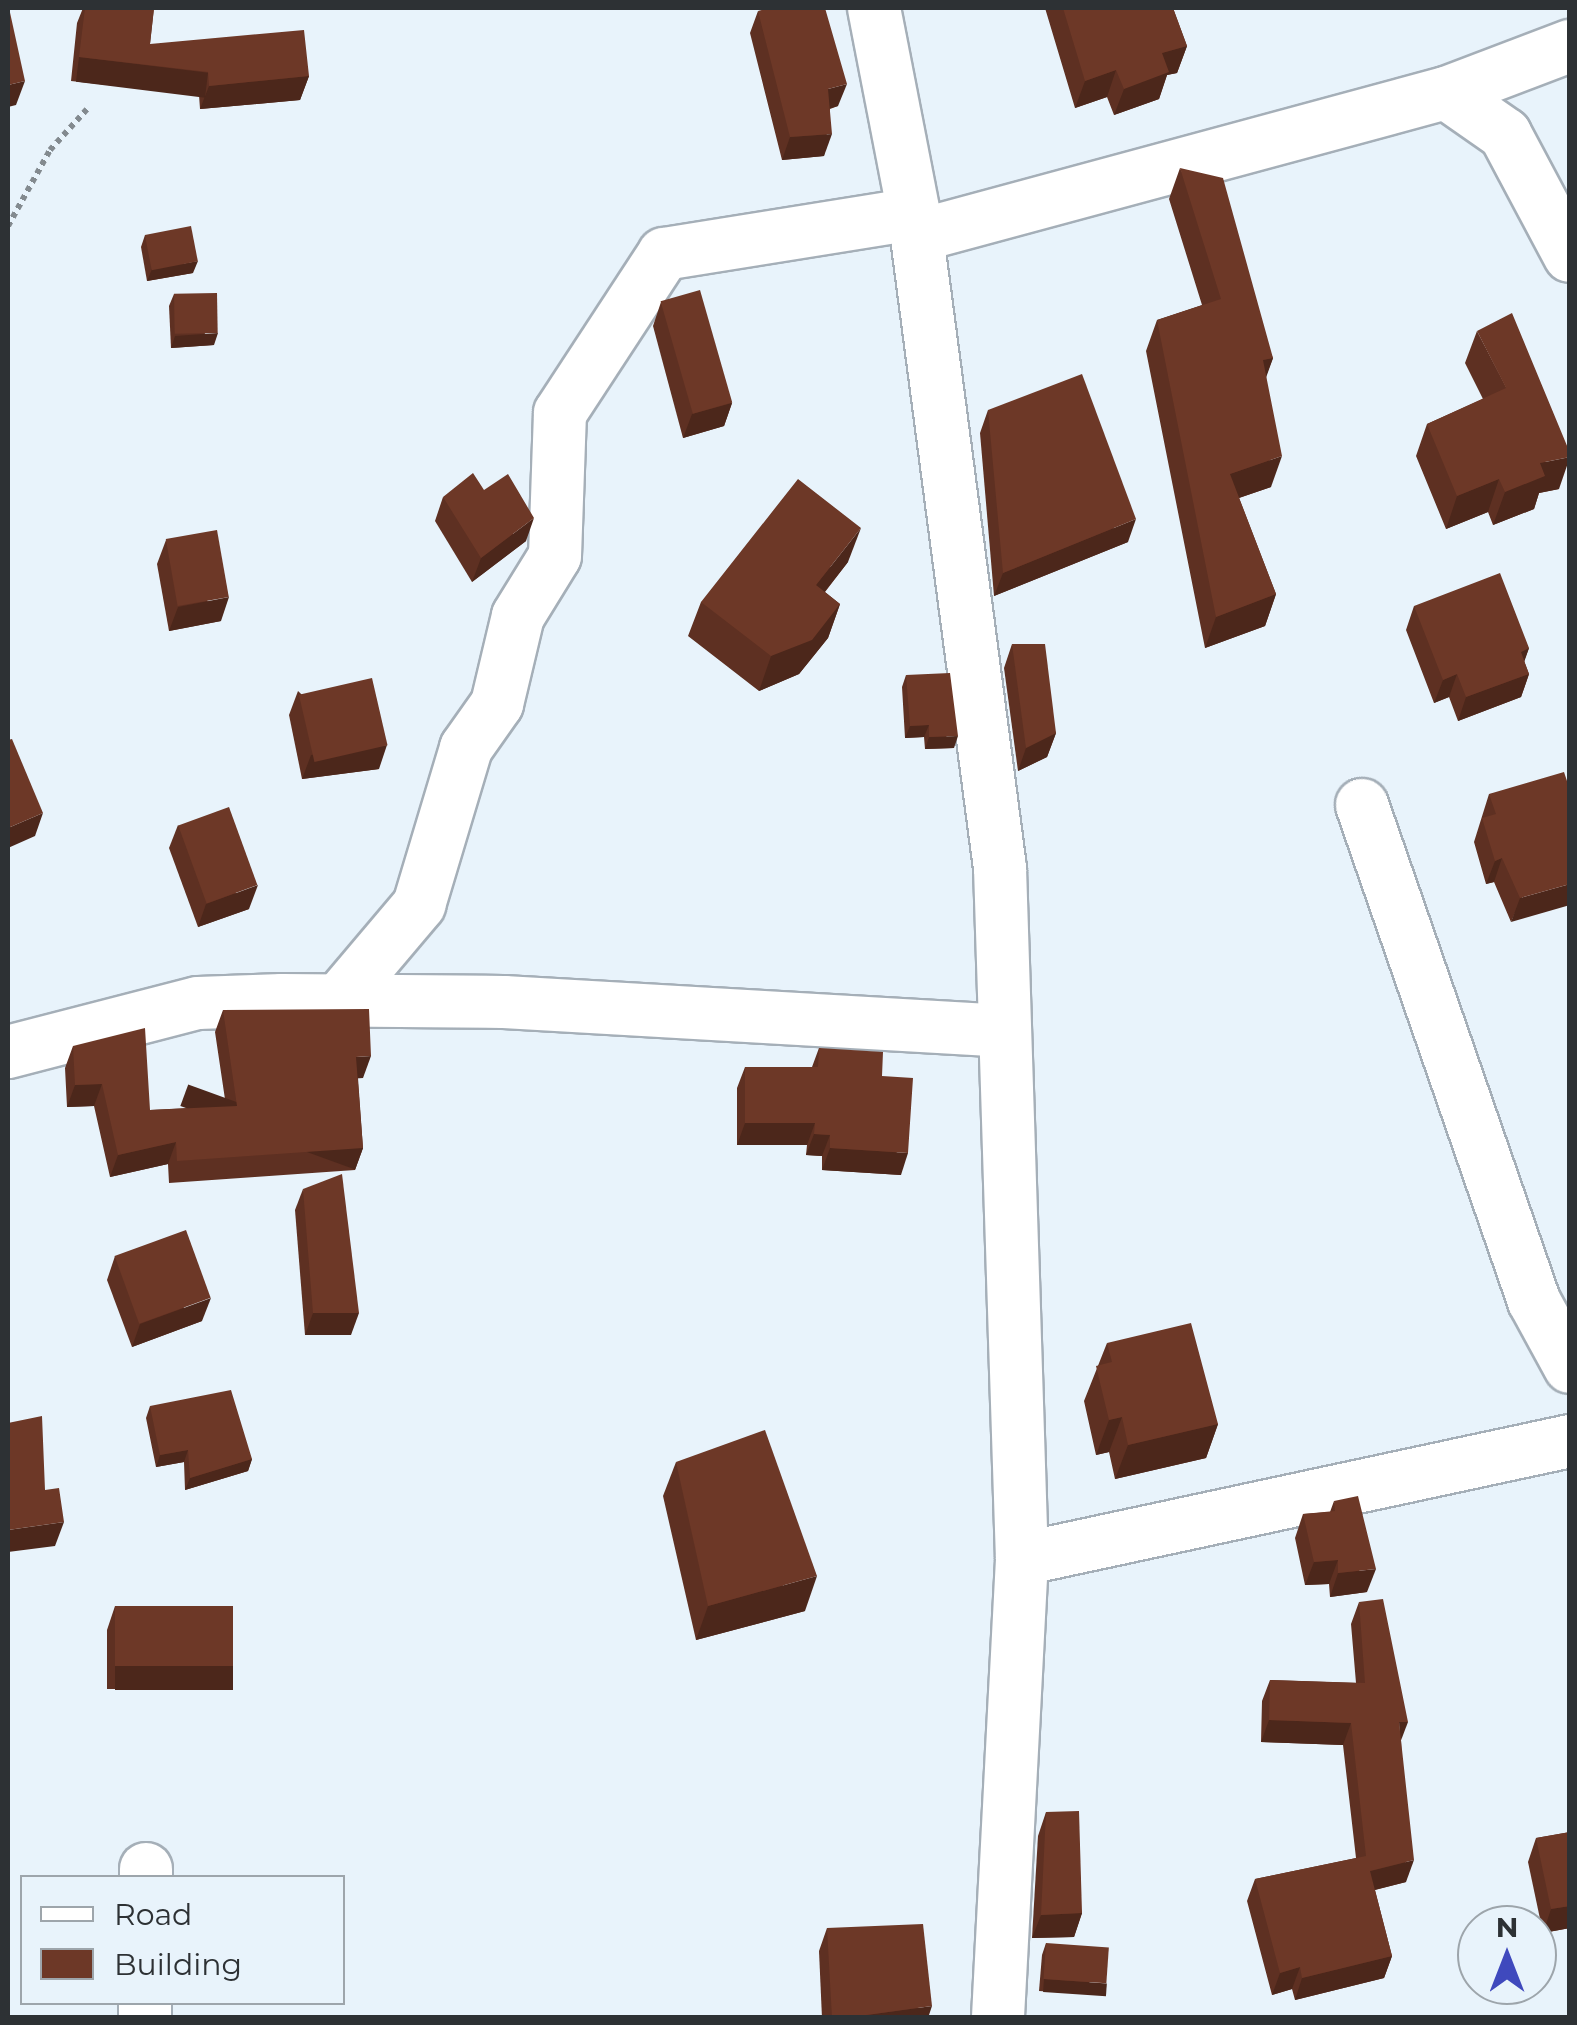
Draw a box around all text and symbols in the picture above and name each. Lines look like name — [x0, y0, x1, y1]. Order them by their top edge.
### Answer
legend — [20, 1875, 345, 2005]
text: Road — [114, 1896, 192, 1933]
north arrow — [1457, 1905, 1557, 2005]
text: N — [1496, 1910, 1518, 1944]
text: Building — [114, 1946, 242, 1983]

